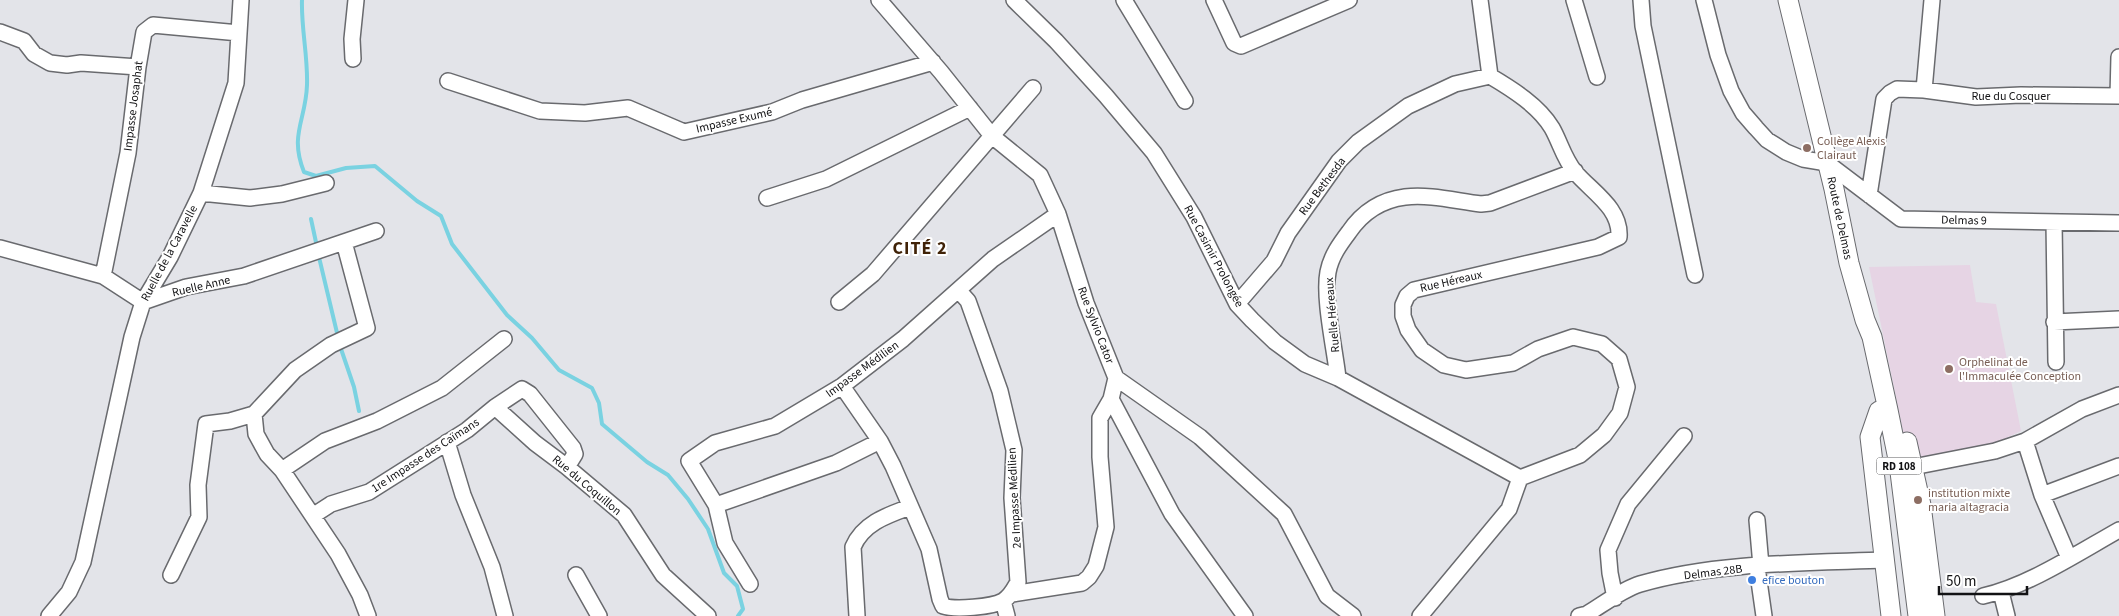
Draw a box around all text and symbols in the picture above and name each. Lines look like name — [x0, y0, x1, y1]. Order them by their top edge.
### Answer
street label: Impasse Josaphat — [120, 60, 147, 152]
street label: Rue du Cosquer — [1972, 88, 2051, 105]
street label: Impasse Exumé — [694, 103, 774, 138]
place label: Collège Alexis Clairaut — [1817, 133, 1885, 164]
marker: Collège Alexis Clairaut — [1801, 142, 1813, 154]
street label: Rue Bethesda — [1295, 154, 1350, 219]
street label: Route de Delmas — [1822, 175, 1857, 261]
street label: Ruelle de la Caravelle — [137, 202, 202, 304]
street label: Rue Casimir Prolongée — [1179, 202, 1248, 310]
street label: Delmas 9 — [1941, 212, 1987, 229]
district label: CITÉ 2 — [893, 236, 947, 261]
street label: Rue Héreaux — [1418, 266, 1484, 297]
street label: Ruelle Anne — [170, 272, 232, 301]
street label: Ruelle Héreaux — [1321, 276, 1344, 353]
street label: Rue Sylvio Cator — [1073, 284, 1118, 367]
street label: Impasse Médilien — [822, 337, 902, 402]
place label: Orphelinat de l'Immaculée Conception — [1959, 354, 2081, 385]
marker: Orphelinat de l'Immaculée Conception — [1943, 363, 1955, 375]
street label: 1re Impasse des Caïmans — [368, 414, 483, 497]
street label: 2e Impasse Médilien — [1003, 447, 1026, 549]
street label: Rue du Coquillon — [548, 451, 625, 520]
road number: RD 108 — [1876, 458, 1922, 474]
place label: institution mixte maria altagracia — [1928, 485, 2010, 516]
marker: institution mixte maria altagracia — [1912, 494, 1924, 506]
street label: Delmas 28B — [1683, 560, 1743, 585]
scale bar — [1939, 564, 2026, 596]
text: 50 m — [1946, 571, 1976, 592]
place label: efice bouton — [1762, 572, 1825, 589]
marker: efice bouton — [1746, 574, 1758, 586]

